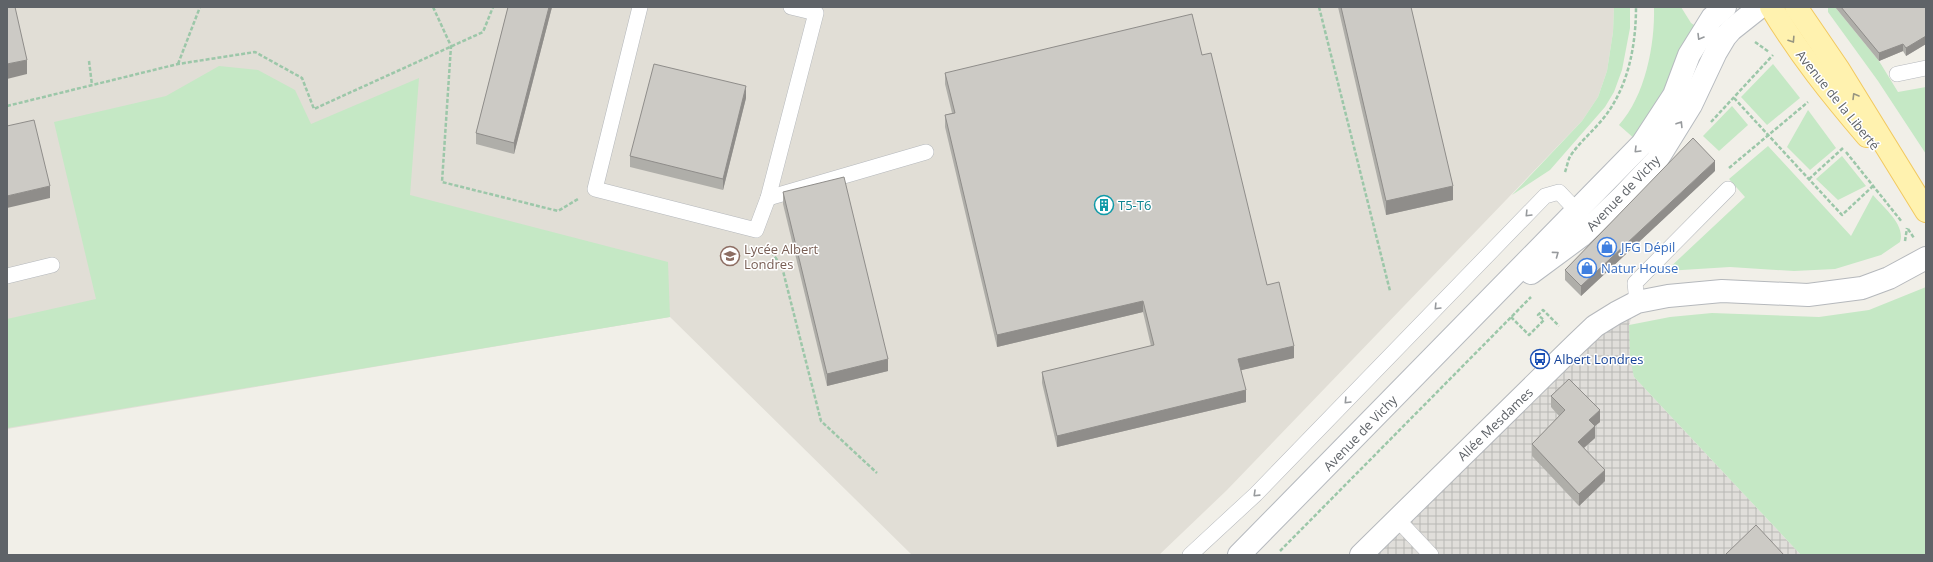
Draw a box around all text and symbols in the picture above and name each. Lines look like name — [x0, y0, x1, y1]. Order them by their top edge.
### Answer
one-way arrow — [1698, 33, 1705, 40]
one-way arrow — [1787, 36, 1794, 43]
street label: Avenue de la Liberté — [1792, 46, 1884, 154]
one-way arrow — [1852, 93, 1860, 100]
one-way arrow — [1675, 121, 1682, 128]
one-way arrow — [1634, 145, 1642, 153]
street label: Avenue de Vichy — [1582, 151, 1664, 235]
building icon: T5-T6 — [1093, 194, 1115, 216]
place label: T5-T6 — [1118, 196, 1151, 214]
one-way arrow — [1525, 209, 1533, 217]
shop icon: JFG Dépil — [1596, 236, 1618, 258]
place label: JFG Dépil — [1619, 238, 1675, 256]
place label: Lycée Albert Londres — [744, 240, 819, 273]
school or university icon: Lycée Albert Londres — [719, 245, 741, 267]
one-way arrow — [1552, 252, 1559, 259]
shop icon: Natur House — [1576, 257, 1598, 279]
place label: Natur House — [1601, 259, 1678, 277]
one-way arrow — [1434, 302, 1442, 310]
bus stop icon: Albert Londres — [1529, 348, 1551, 370]
place label: Albert Londres — [1554, 350, 1643, 368]
street label: Allée Mesdames — [1453, 383, 1537, 465]
street label: Avenue de Vichy — [1319, 391, 1401, 475]
one-way arrow — [1344, 396, 1351, 403]
one-way arrow — [1253, 489, 1261, 497]

